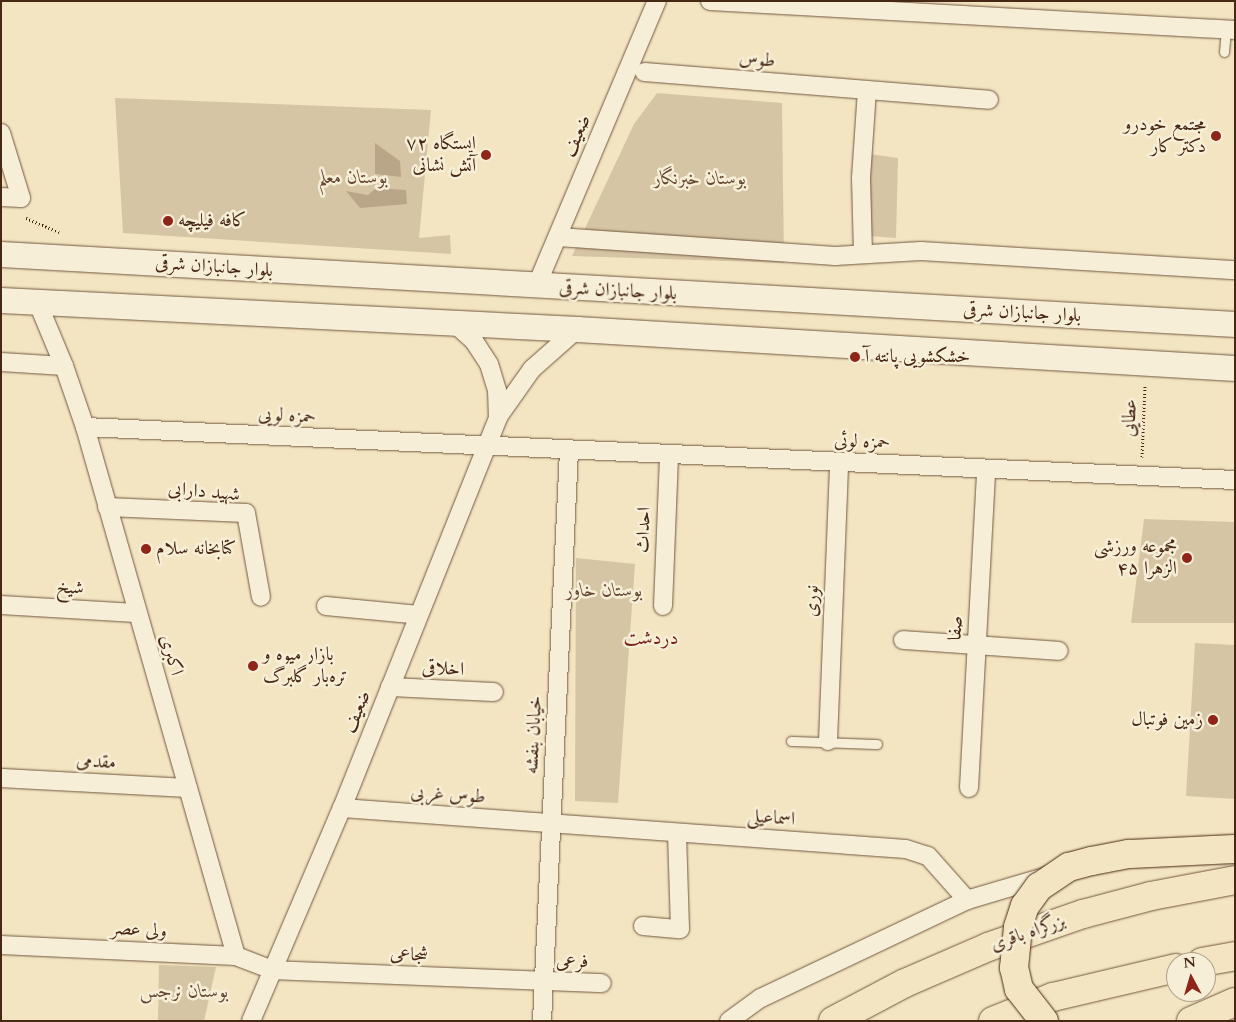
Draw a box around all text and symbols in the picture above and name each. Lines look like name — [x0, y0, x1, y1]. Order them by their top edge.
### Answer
street label: طوس — [738, 47, 776, 73]
street label: ضعیف — [558, 111, 596, 161]
place label: مجتمع خودرو دکتر کار — [1124, 114, 1206, 158]
marker: مجتمع خودرو دکتر کار — [1210, 130, 1222, 142]
place label: ایستگاه ۷۲ آتش نشانی — [406, 133, 476, 177]
marker: ایستگاه ۷۲ آتش نشانی — [480, 149, 492, 161]
park label: بوستان معلم — [318, 167, 388, 189]
park label: بوستان خبرنگار — [654, 168, 746, 190]
place label: کافه فیلیچه — [178, 210, 247, 232]
marker: کافه فیلیچه — [162, 215, 174, 227]
street label: بلوار جانبازان شرقی — [154, 252, 274, 282]
street label: بلوار جانبازان شرقی — [558, 277, 678, 305]
street label: بلوار جانبازان شرقی — [962, 299, 1082, 327]
place label: خشکشویی پانته آ — [865, 346, 970, 368]
marker: خشکشویی پانته آ — [849, 351, 861, 363]
street label: عطایی — [1118, 399, 1142, 437]
street label: حمزه لویی — [257, 403, 317, 429]
street label: حمزه لوئی — [833, 430, 891, 454]
street label: شهید دارابی — [167, 477, 241, 507]
street label: احداث — [632, 506, 656, 554]
place label: مجموعه ورزشی الزهرا ۴۵ — [1094, 536, 1177, 580]
place label: کتابخانه سلام — [156, 538, 236, 560]
marker: کتابخانه سلام — [140, 543, 152, 555]
marker: مجموعه ورزشی الزهرا ۴۵ — [1181, 552, 1193, 564]
street label: شیخ — [56, 576, 84, 600]
park label: بوستان خاور — [565, 580, 643, 602]
street label: نوری — [800, 584, 824, 618]
street label: صفا — [944, 615, 968, 641]
district label: دردشت — [624, 625, 678, 649]
street label: اکبری — [154, 632, 188, 678]
place label: بازار میوه و تره‌بار گلبرگ — [263, 644, 348, 688]
street label: اخلاقی — [421, 657, 465, 681]
marker: بازار میوه و تره‌بار گلبرگ — [247, 660, 259, 672]
street label: ضعیف — [338, 687, 376, 737]
street label: خیابان بنفشه — [521, 695, 547, 775]
place label: زمین فوتبال — [1131, 709, 1203, 731]
marker: زمین فوتبال — [1207, 714, 1219, 726]
street label: مقدمی — [75, 750, 117, 774]
street label: طوس غربی — [410, 781, 486, 809]
street label: اسماعیلی — [746, 805, 796, 831]
street label: بزرگراه باقری — [987, 910, 1069, 956]
street label: ولی عصر — [111, 917, 167, 943]
street label: شجاعی — [389, 943, 429, 967]
street label: فرعی — [556, 951, 588, 973]
north arrow — [1166, 952, 1216, 1002]
text: N — [1182, 952, 1197, 973]
park label: بوستان نرجس — [139, 981, 229, 1003]

